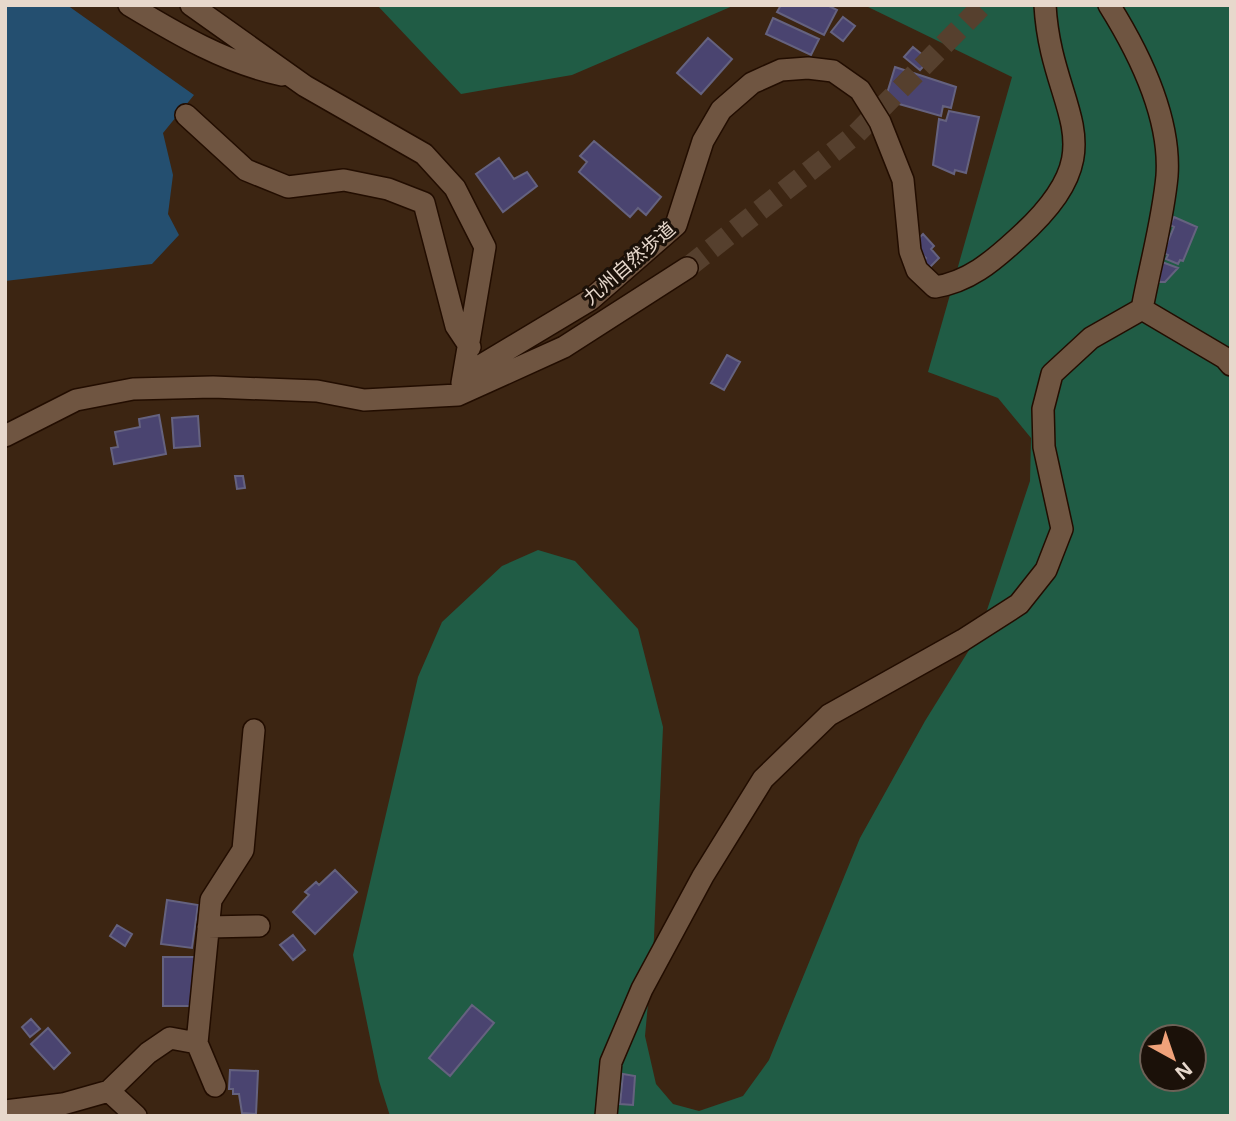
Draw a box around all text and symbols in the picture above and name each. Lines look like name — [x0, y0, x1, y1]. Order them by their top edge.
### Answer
street label: 九州自然歩道 — [577, 216, 681, 310]
north arrow — [1138, 1023, 1208, 1093]
text: N — [1170, 1056, 1198, 1086]

